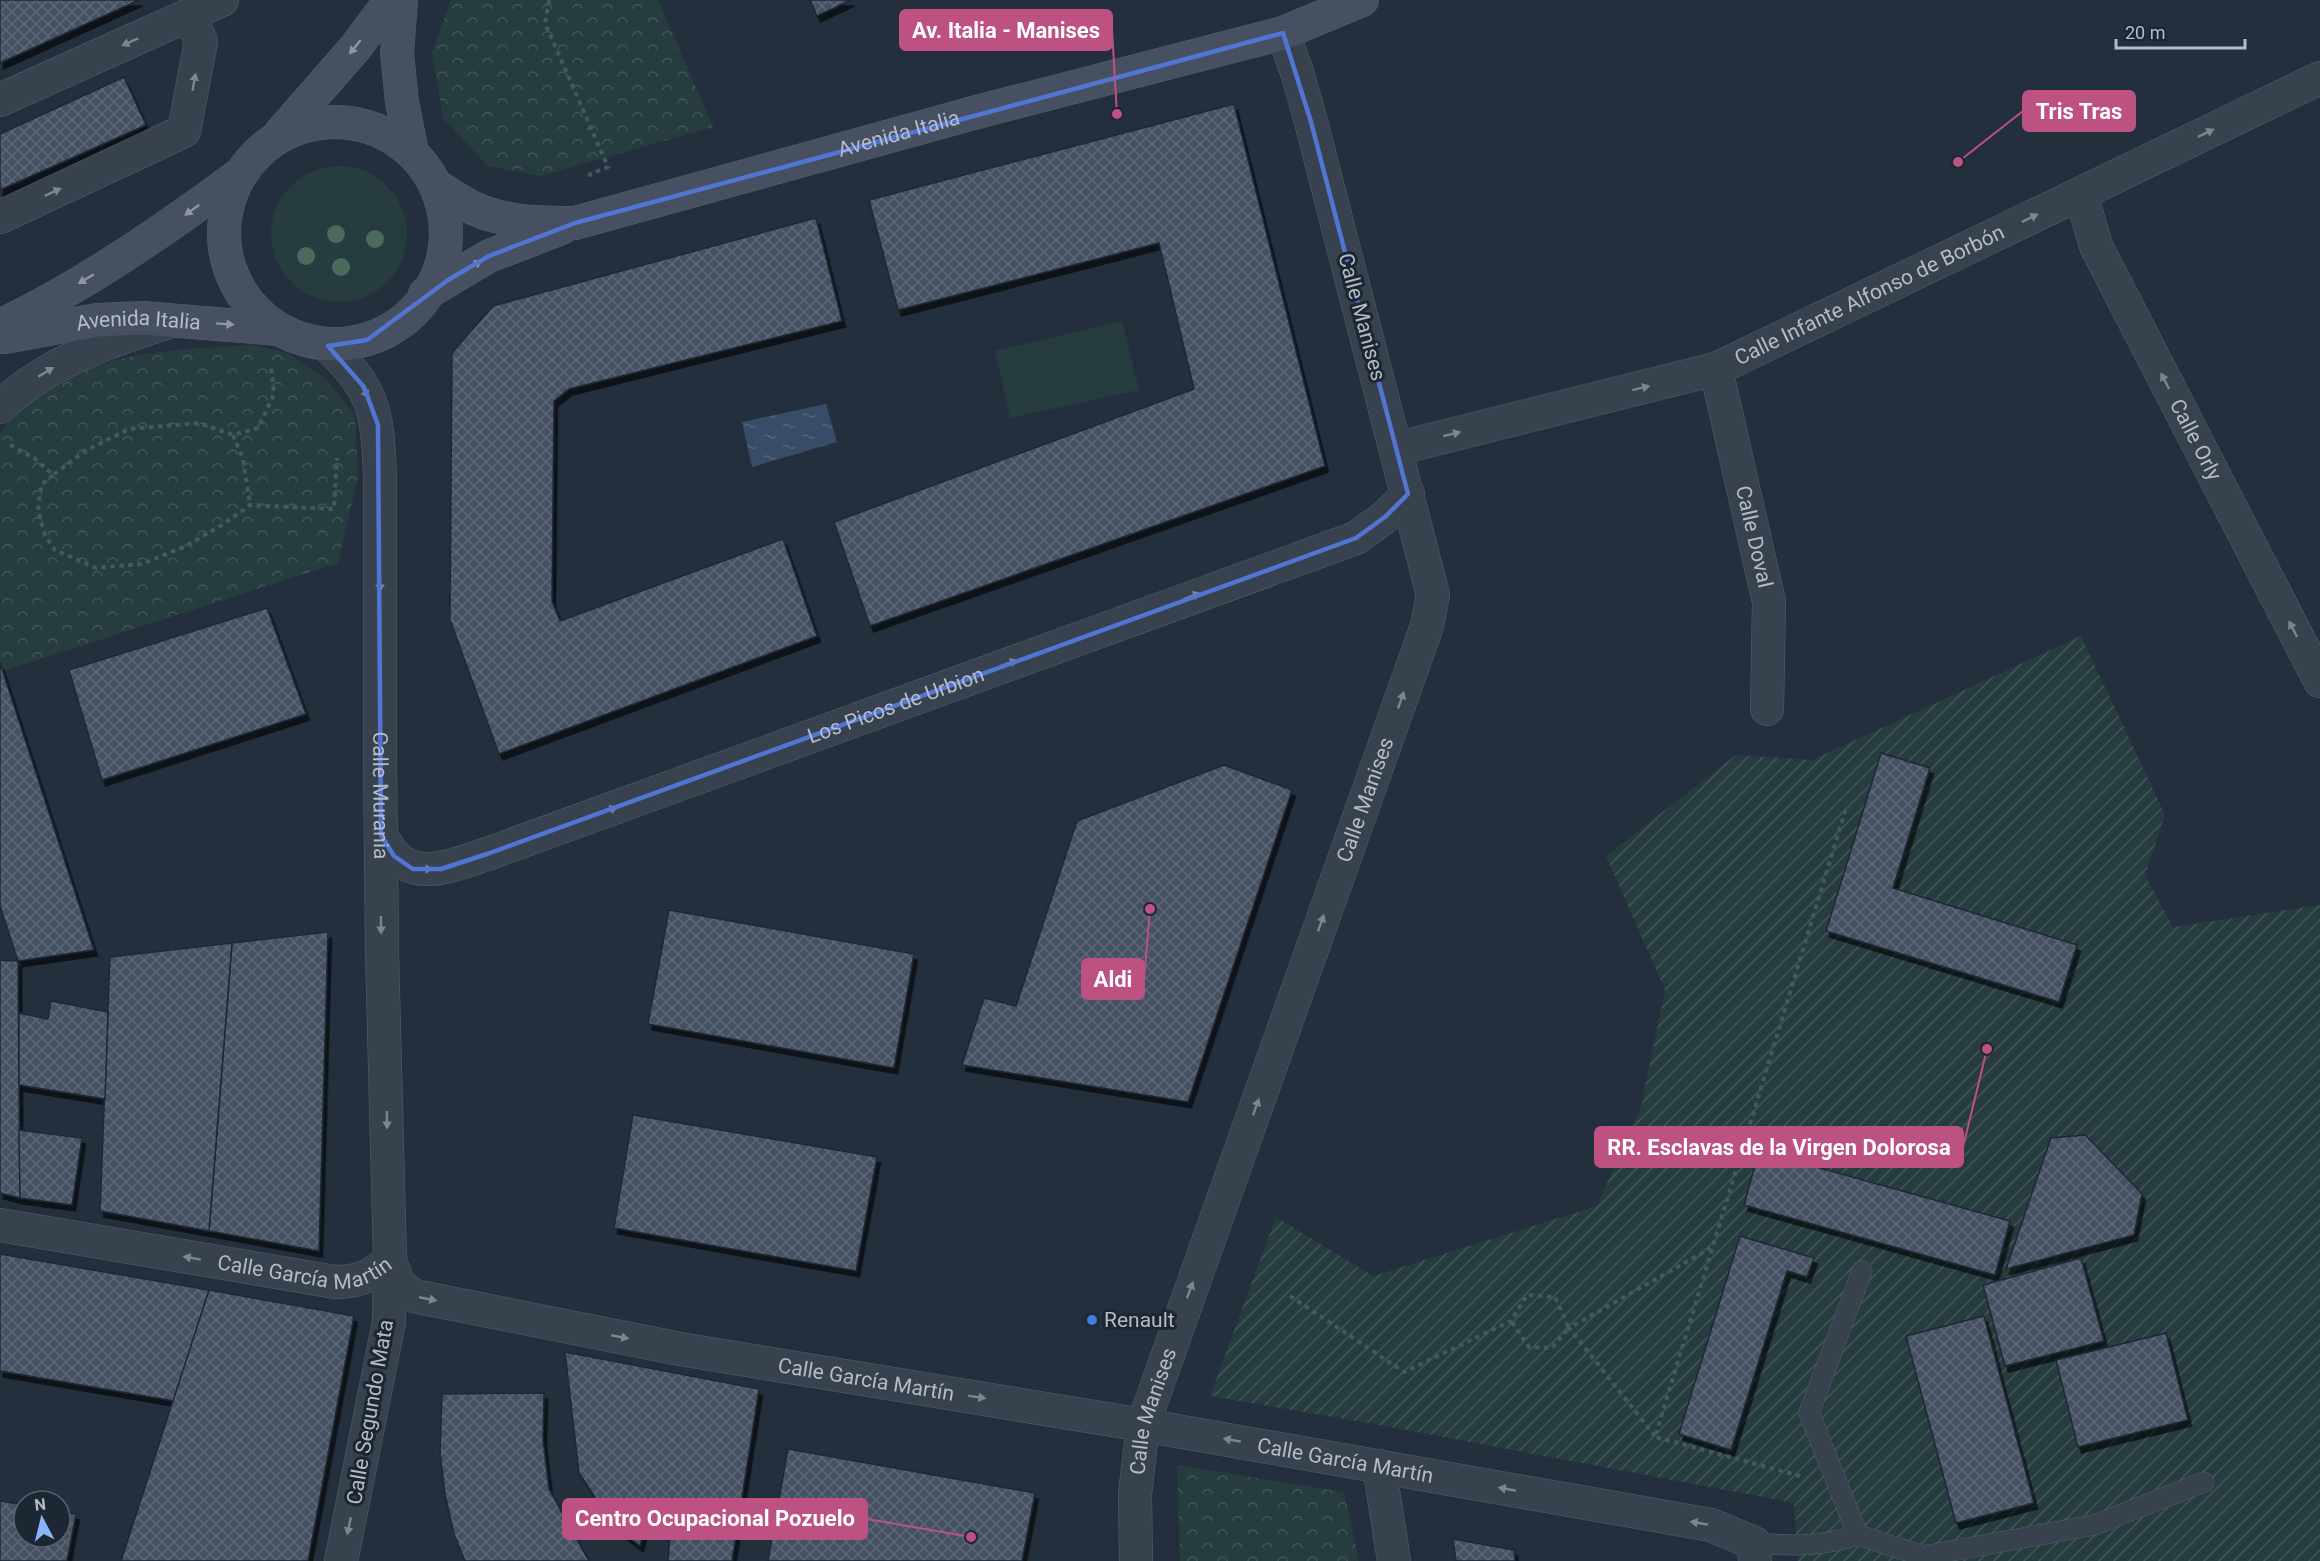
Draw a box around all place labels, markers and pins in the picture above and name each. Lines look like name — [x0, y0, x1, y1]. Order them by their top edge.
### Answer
callout: Av. Italia - Manises — [900, 10, 1112, 50]
callout: Tris Tras — [2023, 91, 2135, 131]
callout: Aldi — [1082, 959, 1144, 999]
callout: RR. Esclavas de la Virgen Dolorosa — [1595, 1127, 1963, 1167]
place label: Renault — [1104, 1308, 1175, 1332]
marker: Renault — [1085, 1313, 1099, 1327]
callout: Centro Ocupacional Pozuelo — [563, 1499, 867, 1539]

